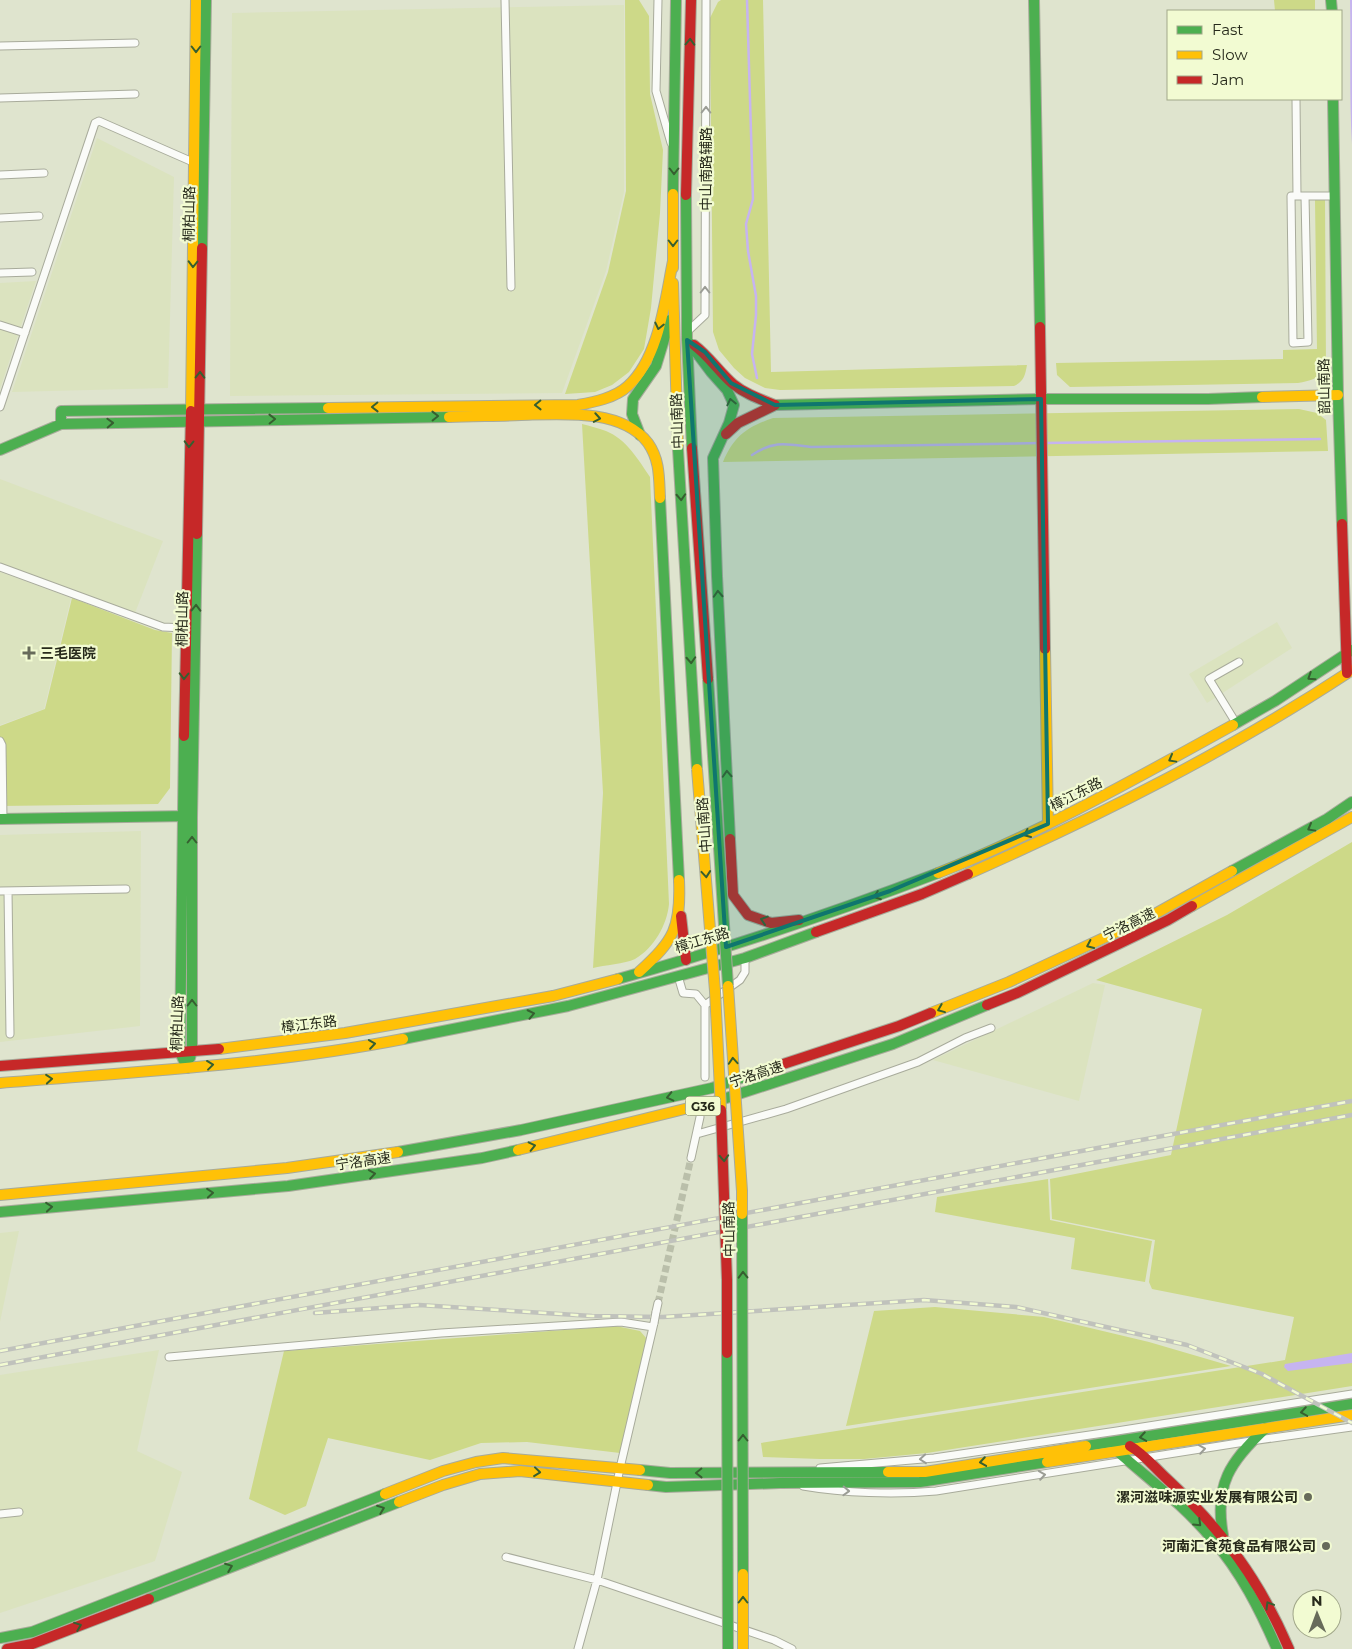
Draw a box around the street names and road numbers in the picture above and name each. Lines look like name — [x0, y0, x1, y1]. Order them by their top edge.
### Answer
street label: 中山南路辅路 — [697, 127, 715, 211]
street label: 桐柏山路 — [180, 186, 198, 242]
street label: 韶山南路 — [1315, 358, 1333, 414]
street label: 中山南路 — [667, 393, 687, 449]
street label: 桐柏山路 — [173, 591, 191, 647]
street label: 樟江东路 — [1047, 773, 1105, 815]
street label: 中山南路 — [693, 796, 715, 854]
street label: 宁洛高速 — [1100, 904, 1158, 944]
street label: 樟江东路 — [673, 923, 731, 957]
street label: 桐柏山路 — [167, 995, 187, 1051]
street label: 樟江东路 — [280, 1012, 338, 1036]
street label: 宁洛高速 — [727, 1057, 785, 1091]
road number: G36 — [686, 1096, 720, 1116]
street label: 宁洛高速 — [334, 1148, 392, 1174]
street label: 中山南路 — [720, 1201, 738, 1257]

